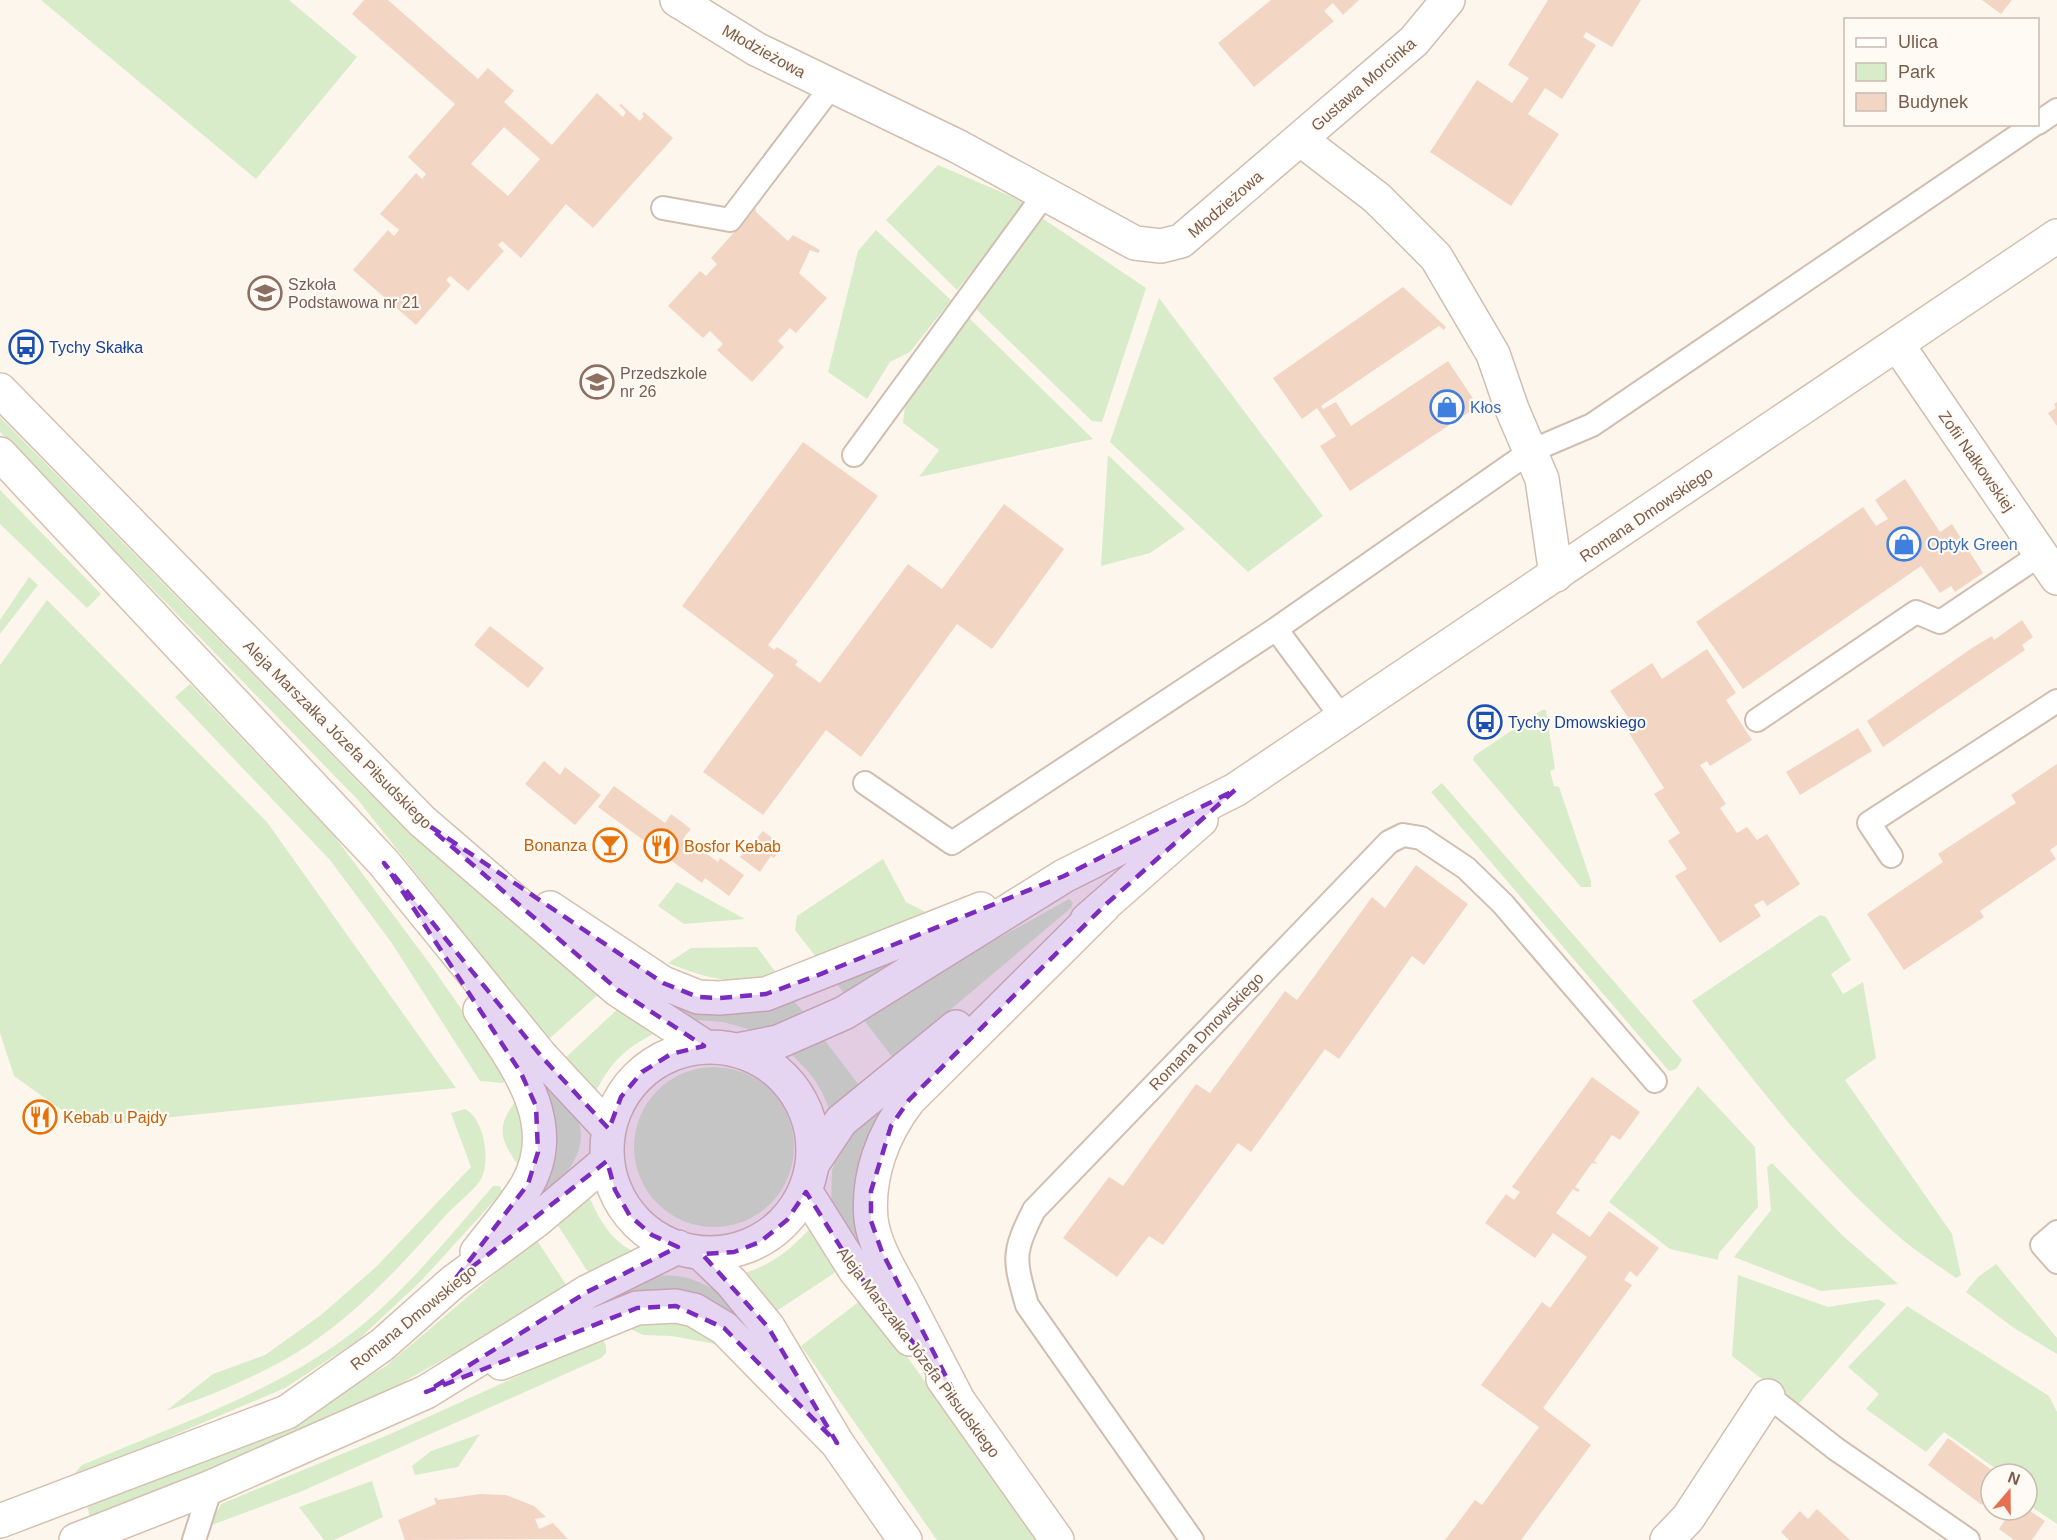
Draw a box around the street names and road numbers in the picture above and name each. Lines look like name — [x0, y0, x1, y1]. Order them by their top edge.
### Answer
street label: Młodzieżowa — [719, 22, 808, 81]
street label: Gustawa Morcinka — [1308, 34, 1419, 134]
street label: Młodzieżowa — [1185, 168, 1266, 241]
street label: Zofii Nałkowskiej — [1935, 408, 2018, 515]
street label: Romana Dmowskiego — [1577, 464, 1716, 565]
street label: Aleja Marszałka Józefa Piłsudskiego — [240, 637, 435, 832]
street label: Romana Dmowskiego — [1146, 969, 1267, 1094]
street label: Aleja Marszałka Józefa Piłsudskiego — [834, 1244, 1003, 1461]
street label: Romana Dmowskiego — [347, 1261, 480, 1373]

